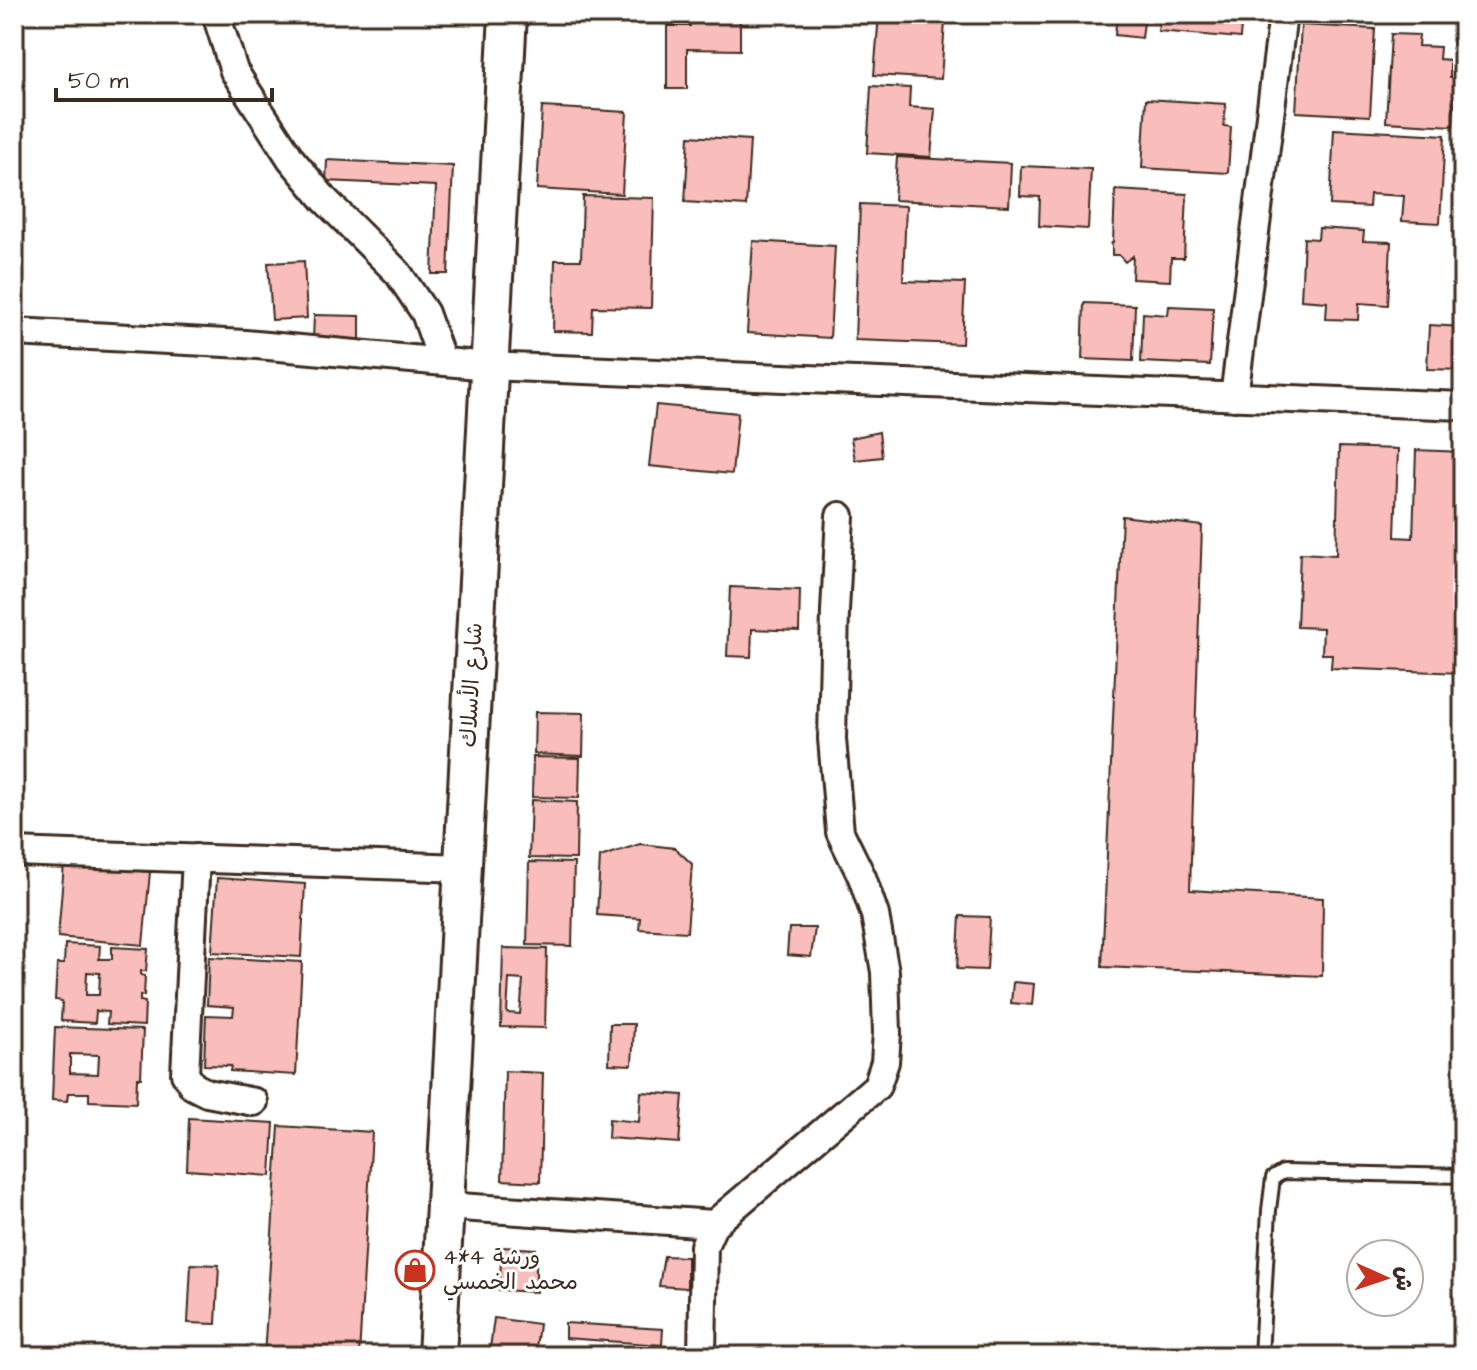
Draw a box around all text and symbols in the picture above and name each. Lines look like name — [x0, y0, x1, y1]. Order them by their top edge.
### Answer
scale bar — [56, 52, 272, 102]
text: 50 m — [68, 64, 129, 98]
street label: شارع الأسلاك — [452, 622, 491, 748]
north arrow — [1345, 1238, 1425, 1318]
place label: 4*4 ورشة محمد الخمسي — [443, 1242, 578, 1301]
shop icon: 4*4 ورشة محمد الخمسي — [394, 1249, 436, 1291]
text: ش — [1387, 1266, 1420, 1292]

